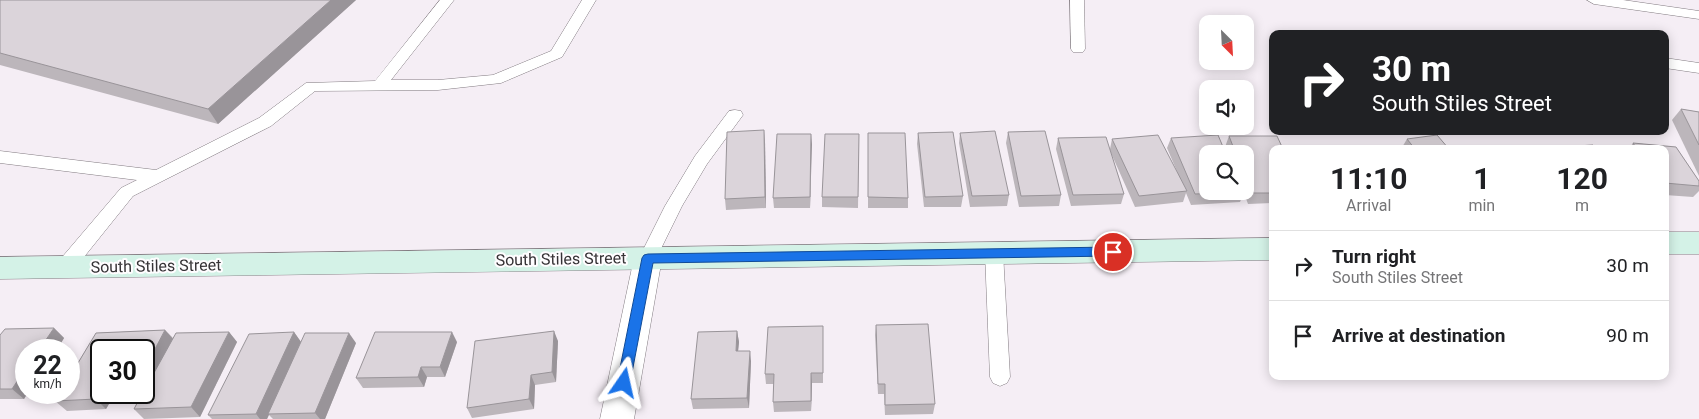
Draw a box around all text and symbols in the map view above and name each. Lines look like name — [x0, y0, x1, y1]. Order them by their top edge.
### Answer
north arrow — [1199, 15, 1254, 70]
map controls — [1199, 15, 1254, 200]
text: 30 m — [1372, 49, 1451, 90]
icon: right — [1289, 50, 1354, 115]
button: sound — [1199, 80, 1254, 135]
text: South Stiles Street — [1372, 91, 1552, 116]
button: search — [1199, 145, 1254, 200]
text: 11:10 — [1330, 161, 1407, 196]
text: 1 — [1473, 161, 1490, 196]
text: 120 — [1556, 161, 1608, 196]
text: Arrival — [1346, 196, 1391, 215]
text: min — [1468, 196, 1495, 215]
text: m — [1575, 196, 1589, 215]
pin — [1092, 231, 1134, 273]
icon: arrive — [1099, 238, 1127, 266]
text: Turn right — [1332, 245, 1416, 268]
street label: South Stiles Street — [495, 248, 627, 270]
icon: right — [1289, 252, 1317, 280]
text: 30 m — [1606, 254, 1649, 277]
street label: South Stiles Street — [90, 255, 222, 277]
text: South Stiles Street — [1332, 268, 1463, 287]
icon: arrive — [1289, 322, 1317, 350]
text: Arrive at destination — [1332, 324, 1505, 347]
text: 90 m — [1606, 324, 1649, 347]
speed limit sign: 30 — [90, 339, 155, 404]
text: 22 — [33, 351, 62, 380]
position arrow — [597, 356, 649, 408]
text: km/h — [33, 377, 62, 391]

